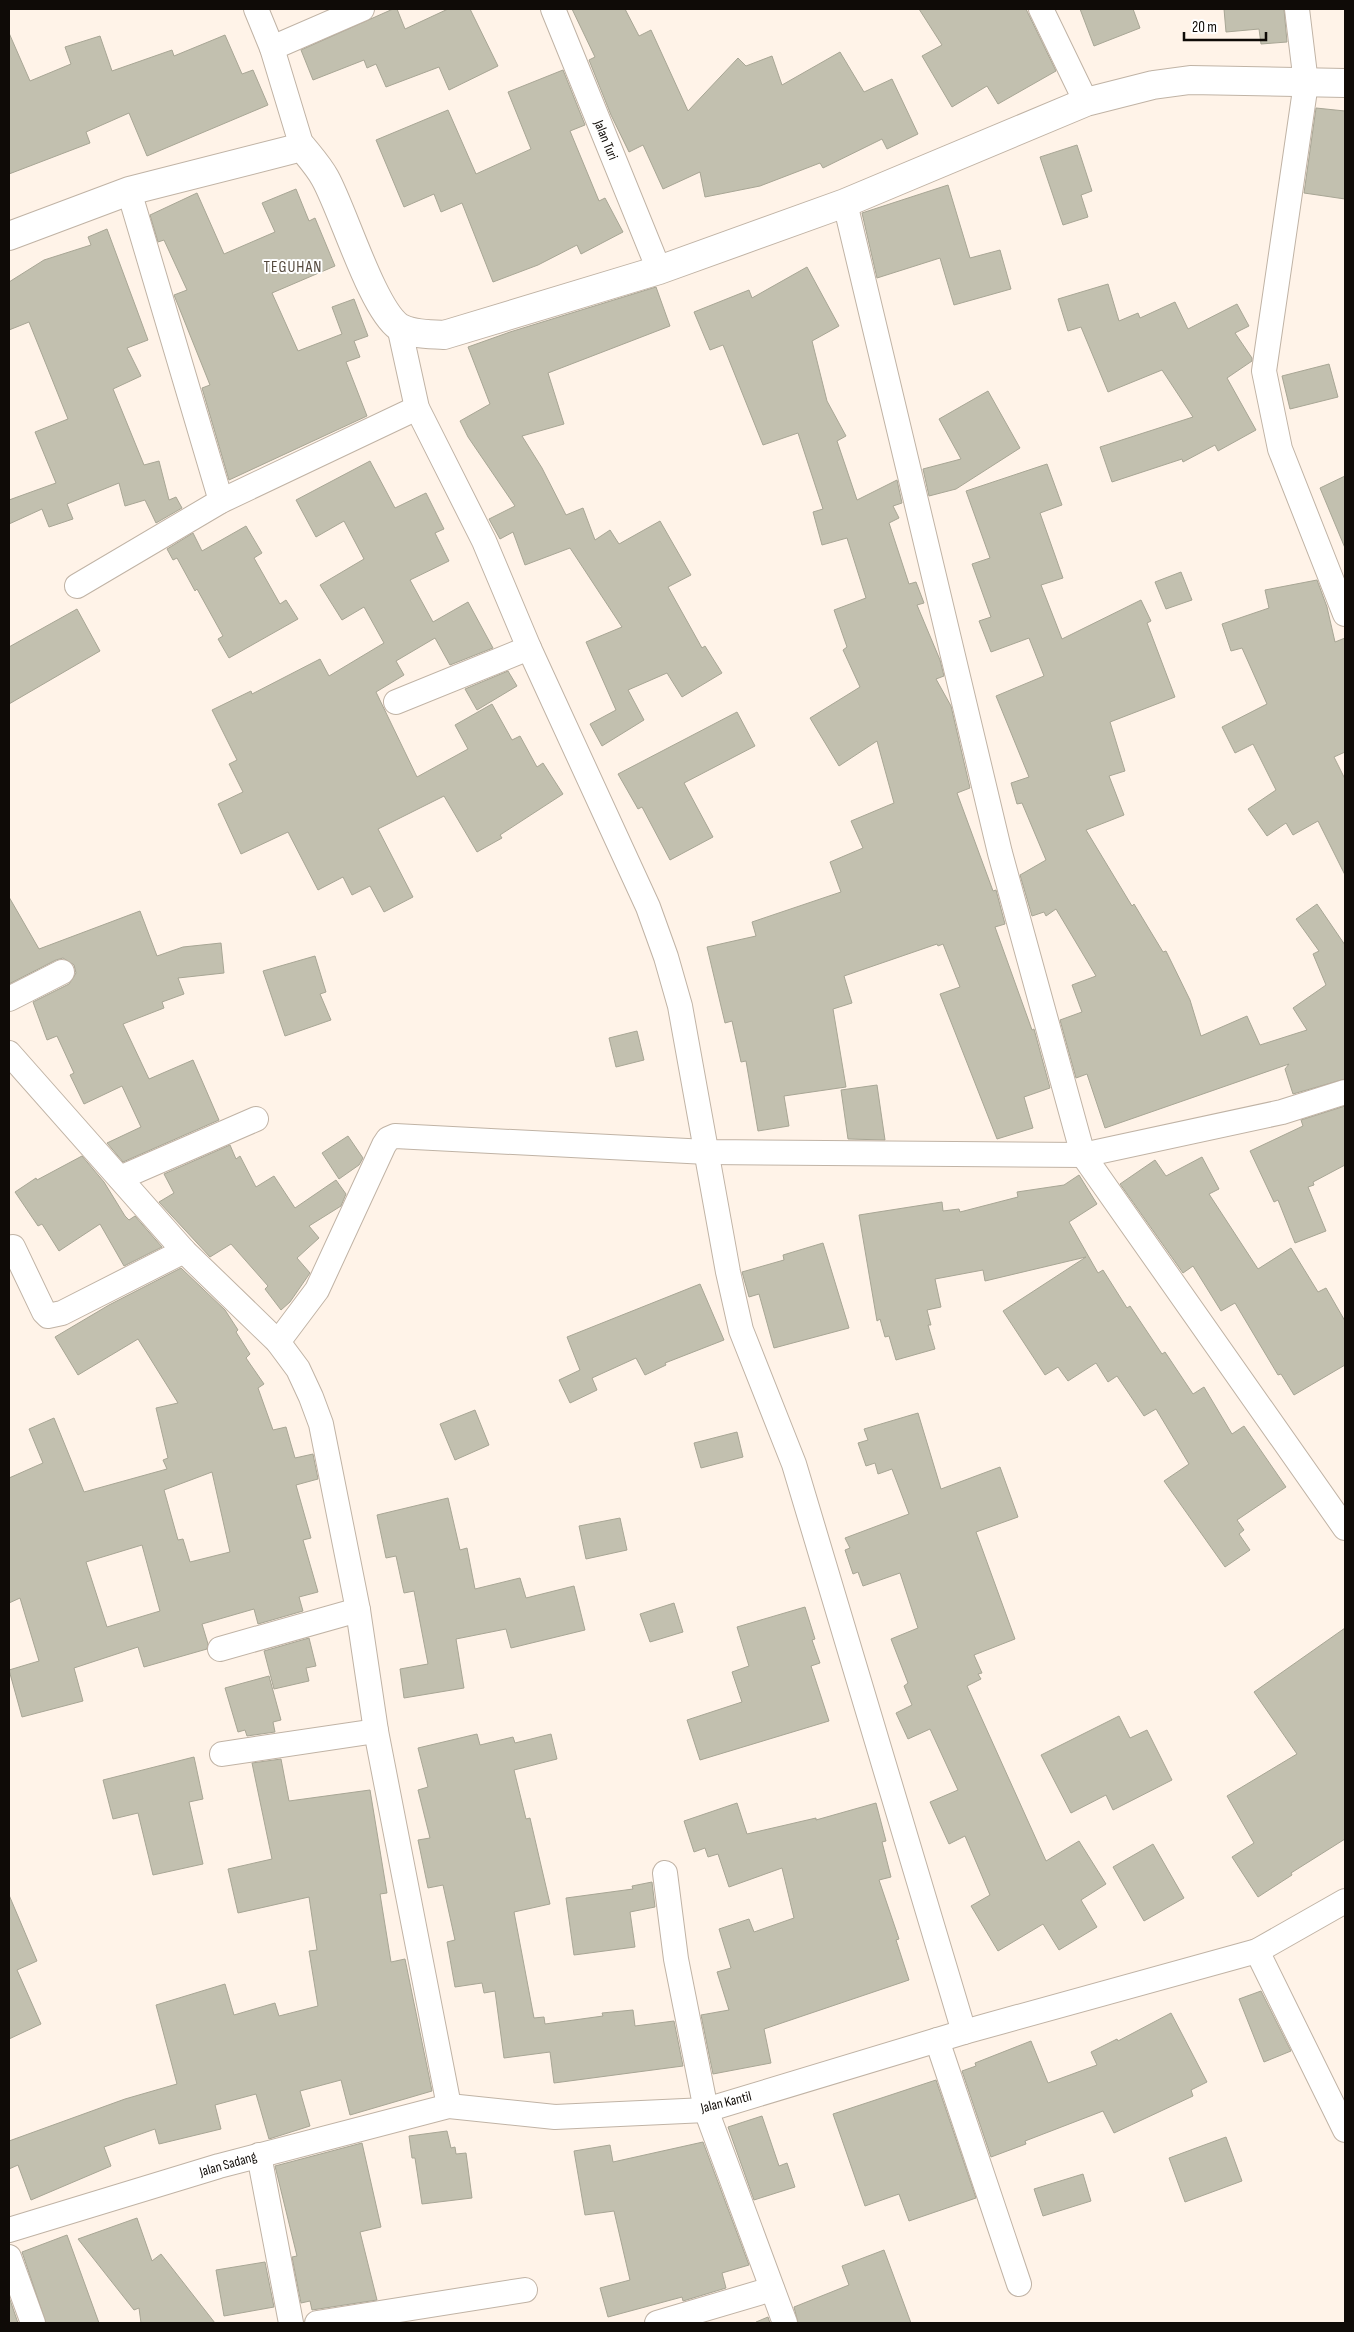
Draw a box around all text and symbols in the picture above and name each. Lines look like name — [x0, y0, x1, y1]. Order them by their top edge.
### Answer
scale bar — [1184, 10, 1266, 42]
text: 20 m — [1192, 18, 1217, 37]
street label: Jalan Turi — [590, 117, 622, 162]
district label: TEGUHAN — [264, 258, 322, 277]
street label: Jalan Kantil — [698, 2087, 753, 2117]
street label: Jalan Sadang — [196, 2148, 259, 2181]

